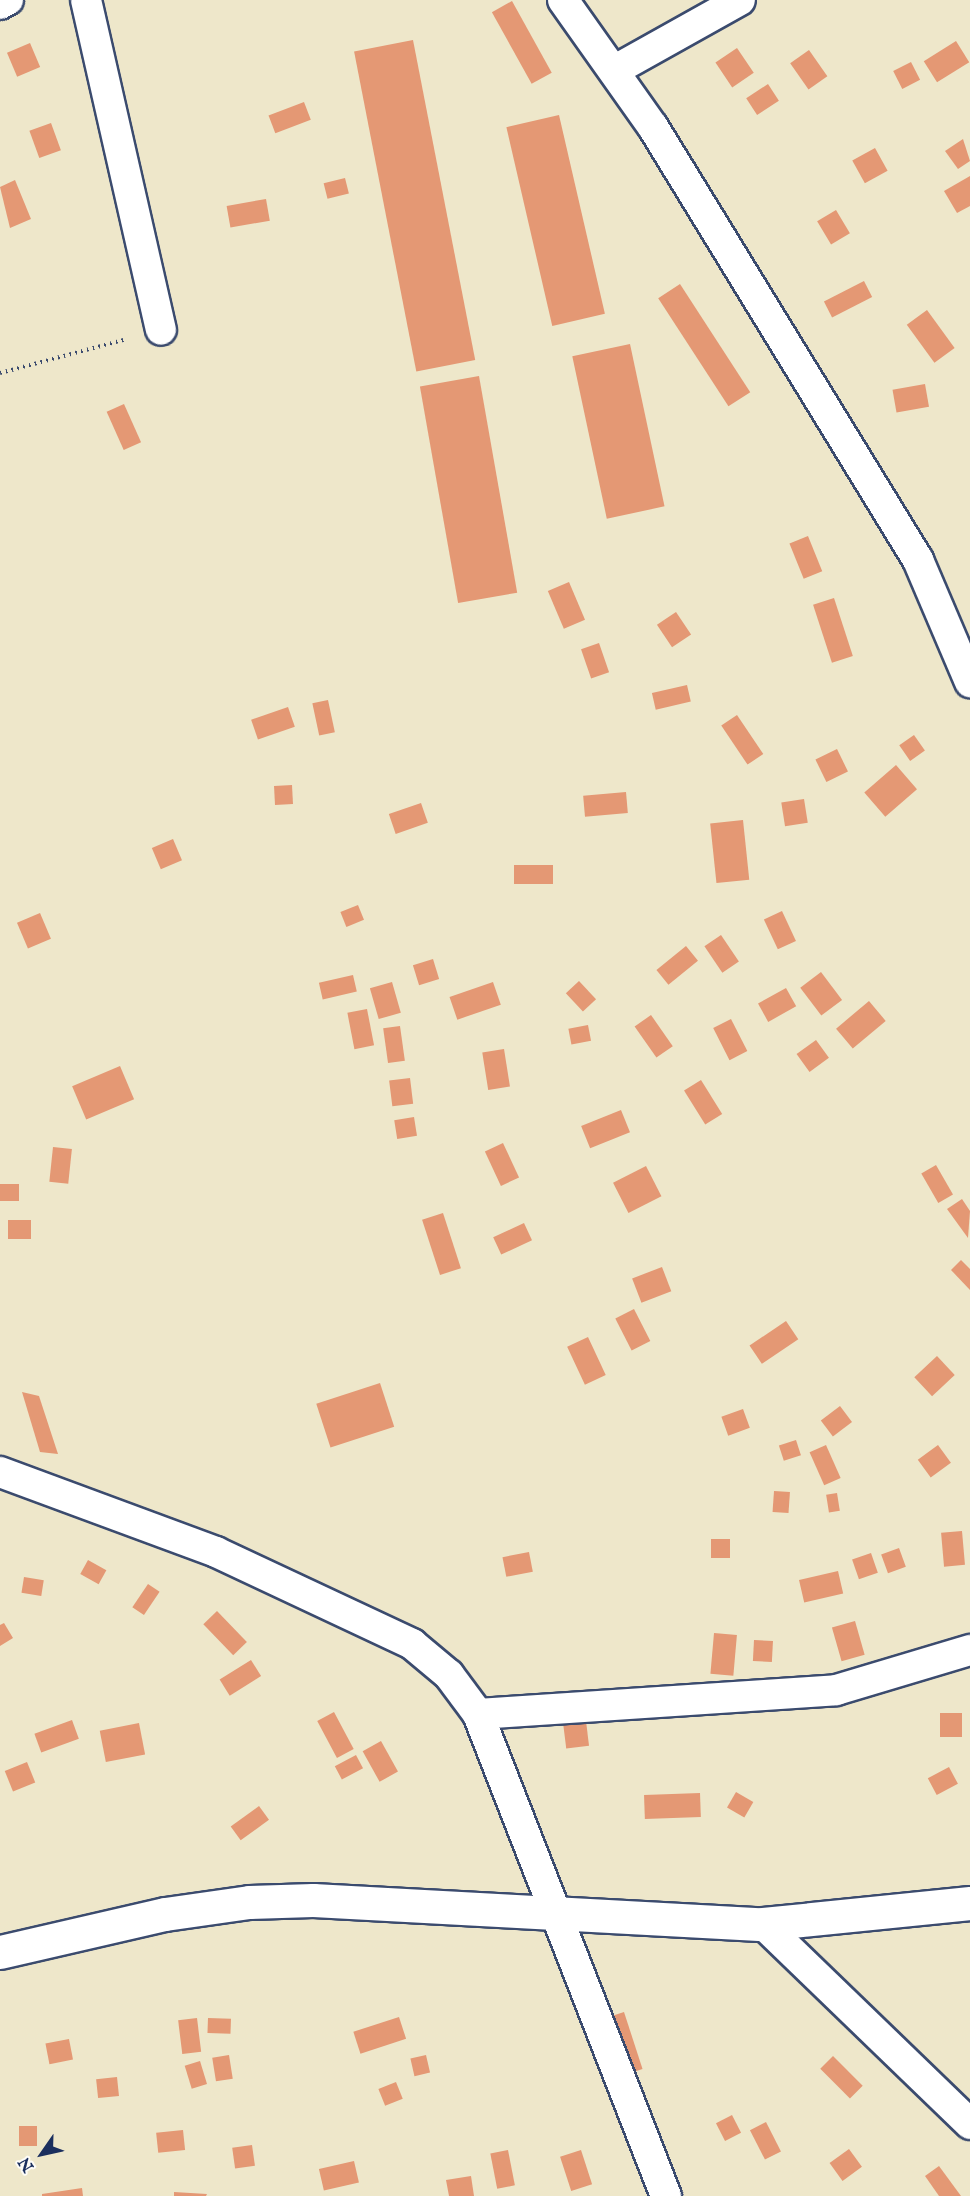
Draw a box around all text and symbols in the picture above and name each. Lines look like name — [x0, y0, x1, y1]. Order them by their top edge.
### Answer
north arrow — [12, 2124, 72, 2184]
text: N — [15, 2153, 39, 2175]

